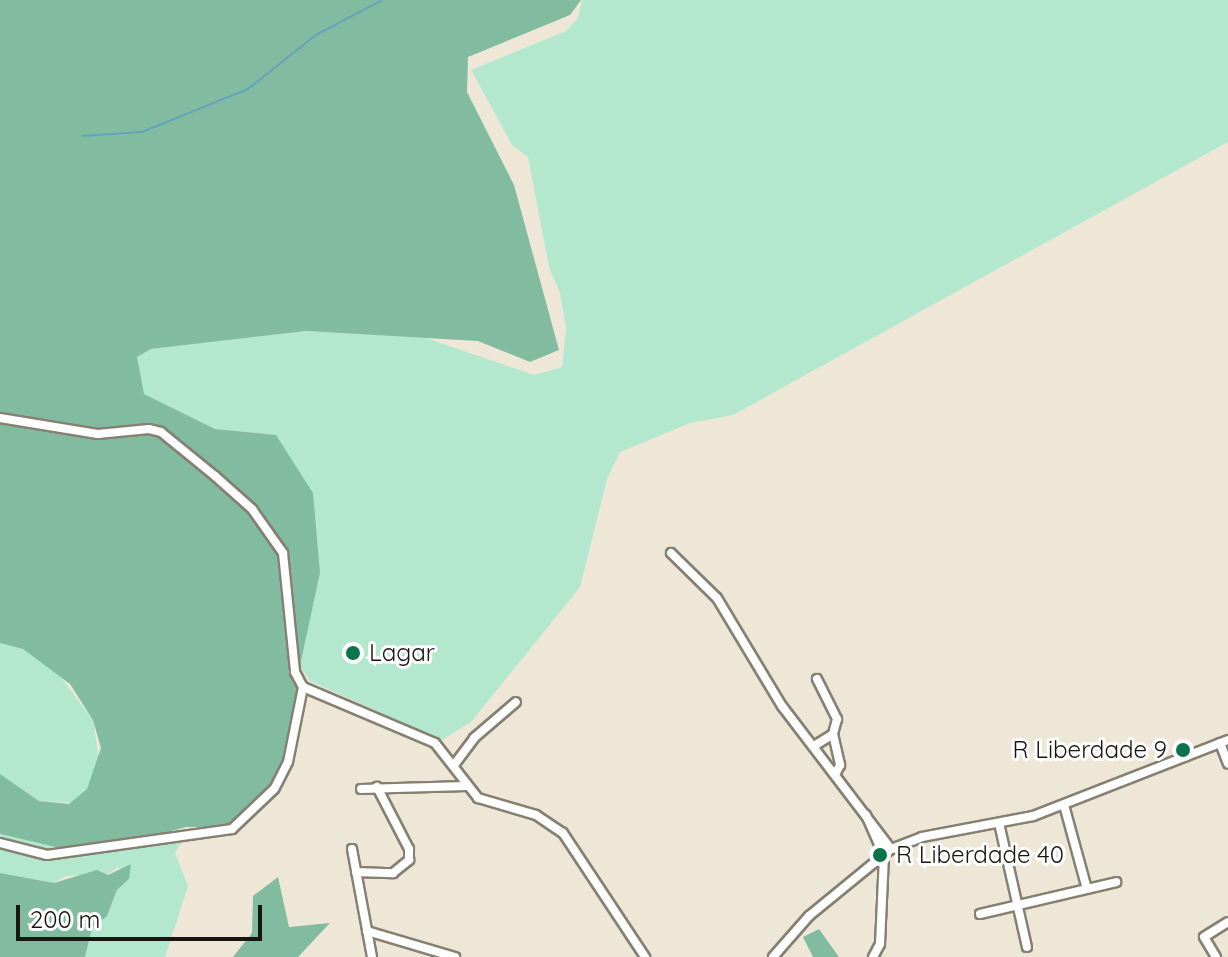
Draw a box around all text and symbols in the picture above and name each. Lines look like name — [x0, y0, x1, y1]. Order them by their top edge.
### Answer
place label: Lagar — [369, 639, 435, 667]
marker: Lagar — [344, 644, 362, 662]
place label: R Liberdade 9 — [1013, 736, 1167, 764]
marker: R Liberdade 9 — [1174, 741, 1192, 759]
place label: R Liberdade 40 — [896, 841, 1064, 869]
marker: R Liberdade 40 — [871, 846, 889, 864]
scale bar — [20, 889, 266, 939]
text: 200 m — [30, 904, 100, 934]

